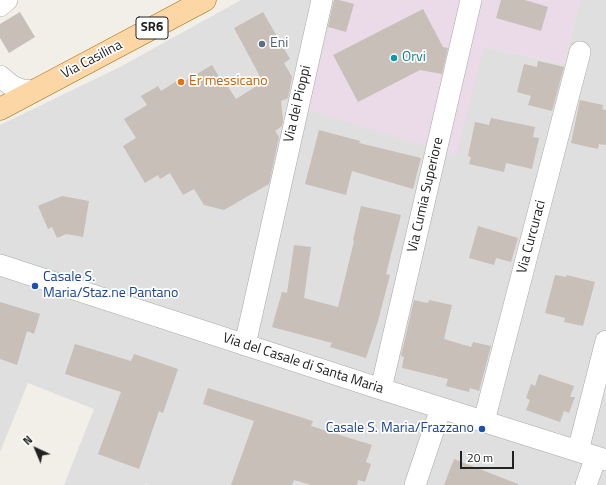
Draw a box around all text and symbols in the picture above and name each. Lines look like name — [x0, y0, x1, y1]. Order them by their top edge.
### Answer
road number: SR6 — [136, 17, 168, 39]
place label: Eni — [270, 36, 288, 52]
street label: Via Casilina — [59, 37, 125, 83]
marker: Eni — [257, 39, 267, 49]
place label: Orvi — [402, 50, 426, 66]
marker: Orvi — [389, 53, 399, 63]
street label: Via dei Pioppi — [281, 64, 315, 144]
place label: Er messicano — [189, 74, 268, 90]
marker: Er messicano — [176, 77, 186, 87]
street label: Via Cumia Superiore — [405, 136, 447, 254]
street label: Via Curcuraci — [514, 198, 550, 276]
place label: Casale S. Maria/Staz.ne Pantano — [43, 270, 178, 302]
marker: Casale S. Maria/Staz.ne Pantano — [30, 281, 40, 291]
street label: Via del Casale di Santa Maria — [221, 330, 385, 398]
place label: Casale S. Maria/Frazzano — [326, 421, 474, 437]
marker: Casale S. Maria/Frazzano — [477, 424, 487, 434]
north arrow — [16, 429, 56, 469]
text: N — [19, 432, 36, 449]
scale bar — [462, 443, 516, 469]
text: 20 m — [467, 448, 493, 467]

